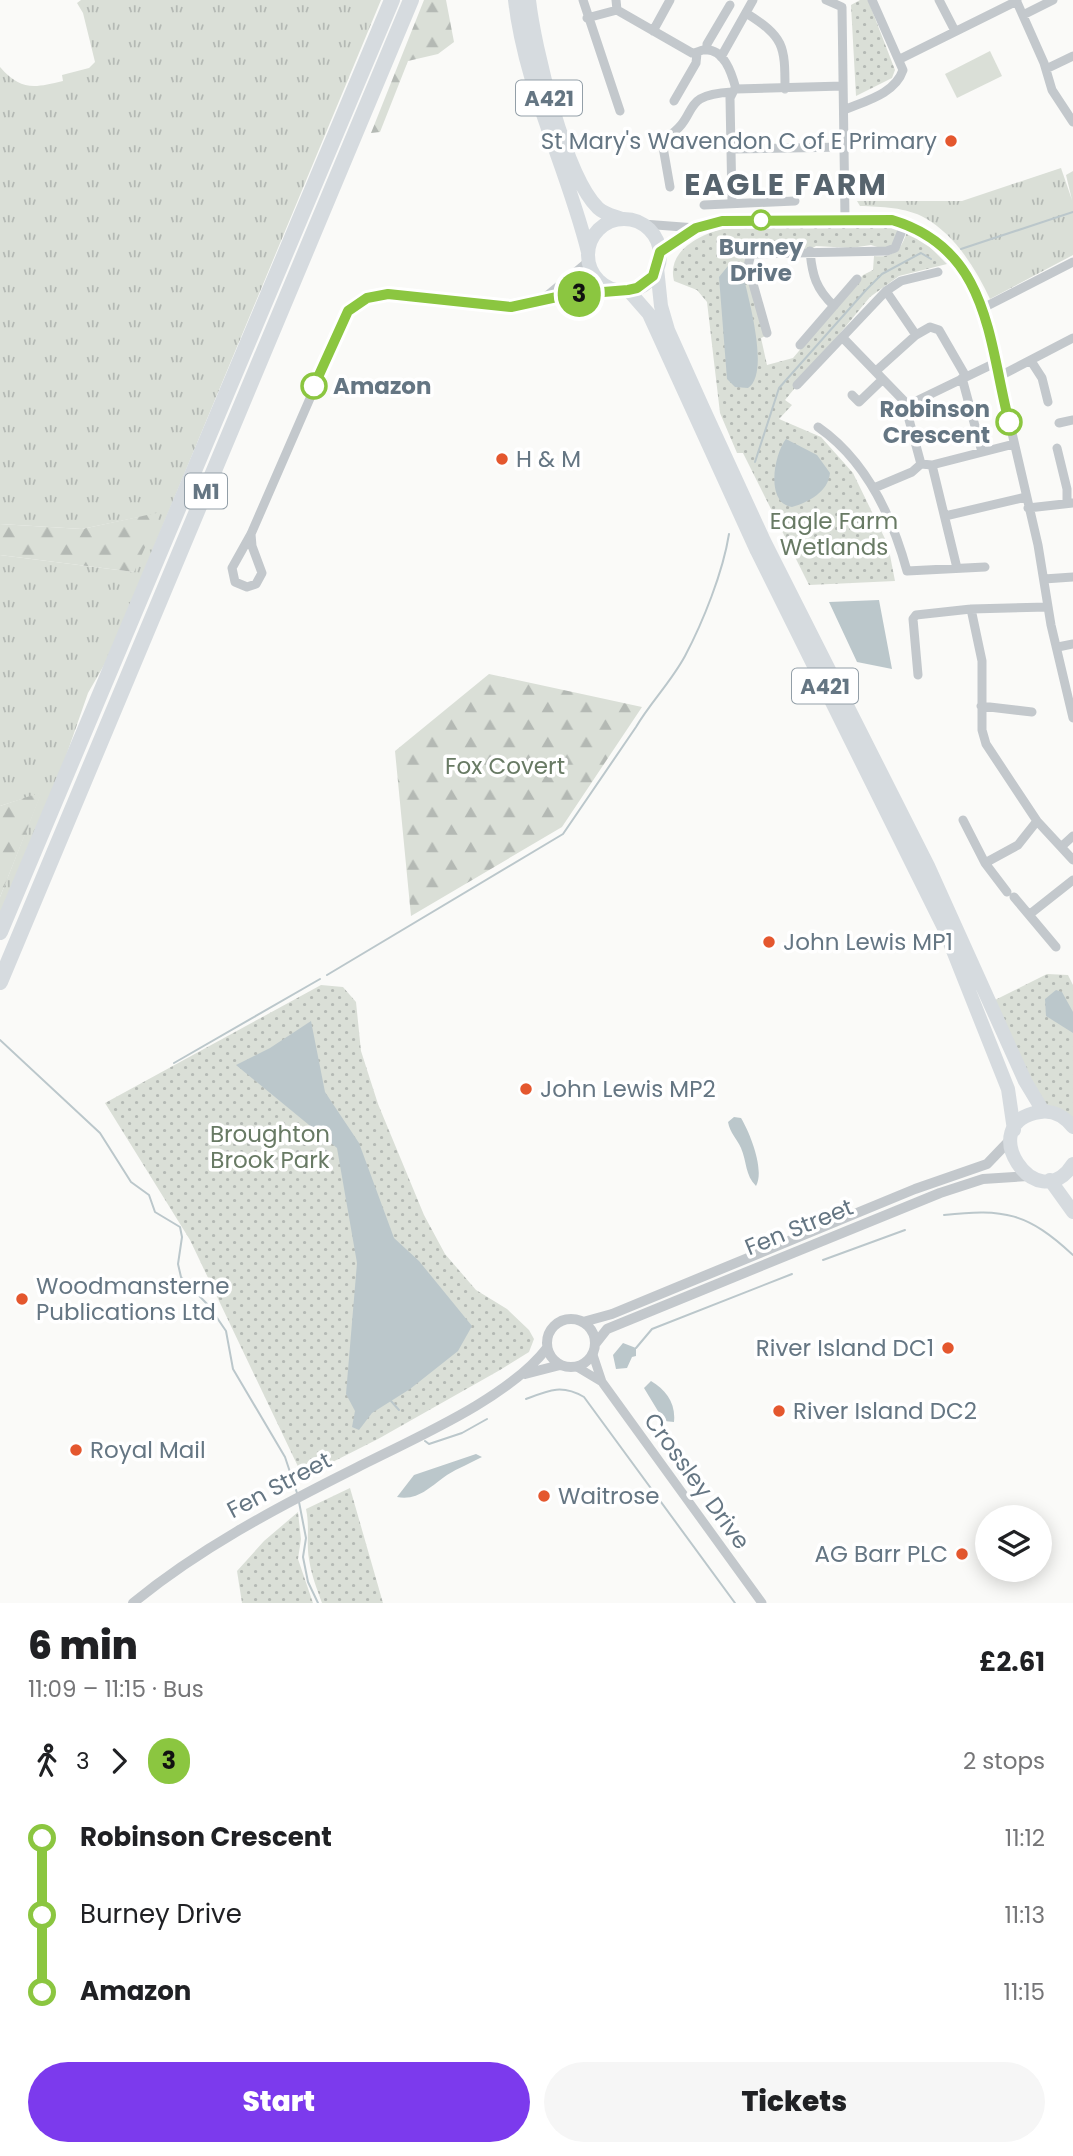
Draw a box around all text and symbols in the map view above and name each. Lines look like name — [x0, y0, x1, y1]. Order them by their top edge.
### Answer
road number: A421 — [516, 80, 582, 116]
place label: St Mary's Wavendon C of E Primary — [541, 125, 937, 157]
marker: St Mary's Wavendon C of E Primary — [943, 133, 959, 149]
district label: EAGLE FARM — [684, 163, 888, 206]
marker: Burney Drive — [751, 210, 771, 230]
place label: Burney Drive — [719, 231, 804, 289]
line badge: 3 — [556, 271, 602, 317]
text: 3 — [572, 277, 586, 310]
place label: Amazon — [333, 370, 432, 402]
marker: Amazon — [301, 373, 327, 399]
place label: Robinson Crescent — [879, 393, 990, 451]
marker: Robinson Crescent — [996, 409, 1022, 435]
place label: H & M — [516, 443, 581, 475]
marker: H & M — [494, 451, 510, 467]
road number: M1 — [185, 474, 227, 508]
park label: Eagle Farm Wetlands — [770, 505, 898, 563]
road number: A421 — [792, 668, 858, 704]
park label: Fox Covert — [445, 750, 565, 782]
place label: John Lewis MP1 — [783, 926, 953, 958]
marker: John Lewis MP1 — [761, 934, 777, 950]
place label: John Lewis MP2 — [540, 1073, 716, 1105]
marker: John Lewis MP2 — [518, 1081, 534, 1097]
park label: Broughton Brook Park — [210, 1118, 330, 1176]
street label: Fen Street — [740, 1191, 858, 1263]
place label: Woodmansterne Publications Ltd — [36, 1270, 230, 1328]
marker: Woodmansterne Publications Ltd — [14, 1291, 30, 1307]
place label: River Island DC1 — [756, 1332, 934, 1364]
marker: River Island DC1 — [940, 1340, 956, 1356]
place label: River Island DC2 — [793, 1395, 977, 1427]
marker: River Island DC2 — [771, 1403, 787, 1419]
street label: Crossley Drive — [637, 1406, 757, 1556]
place label: Royal Mail — [90, 1434, 206, 1466]
marker: Royal Mail — [68, 1442, 84, 1458]
street label: Fen Street — [221, 1444, 337, 1526]
place label: Waitrose — [558, 1480, 660, 1512]
marker: Waitrose — [536, 1488, 552, 1504]
map controls — [975, 1505, 1052, 1582]
button: layers — [975, 1505, 1052, 1582]
place label: AG Barr PLC — [815, 1538, 948, 1570]
marker: AG Barr PLC — [954, 1546, 970, 1562]
text: 6 min — [28, 1619, 138, 1672]
text: £2.61 — [979, 1644, 1045, 1680]
text: 11:09 – 11:15 · Bus — [28, 1673, 204, 1705]
icon: walk — [28, 1742, 66, 1780]
icon: forward — [100, 1742, 138, 1780]
text: 3 — [162, 1744, 176, 1777]
text: 3 — [76, 1745, 90, 1777]
text: 2 stops — [963, 1745, 1045, 1777]
text: Robinson Crescent — [80, 1819, 332, 1855]
text: 11:12 — [1005, 1822, 1045, 1854]
text: Burney Drive — [80, 1896, 242, 1932]
text: 11:13 — [1004, 1899, 1045, 1931]
text: Amazon — [80, 1973, 191, 2009]
text: 11:15 — [1004, 1976, 1045, 2008]
button: Start — [28, 2062, 530, 2142]
button: Tickets — [544, 2062, 1045, 2142]

